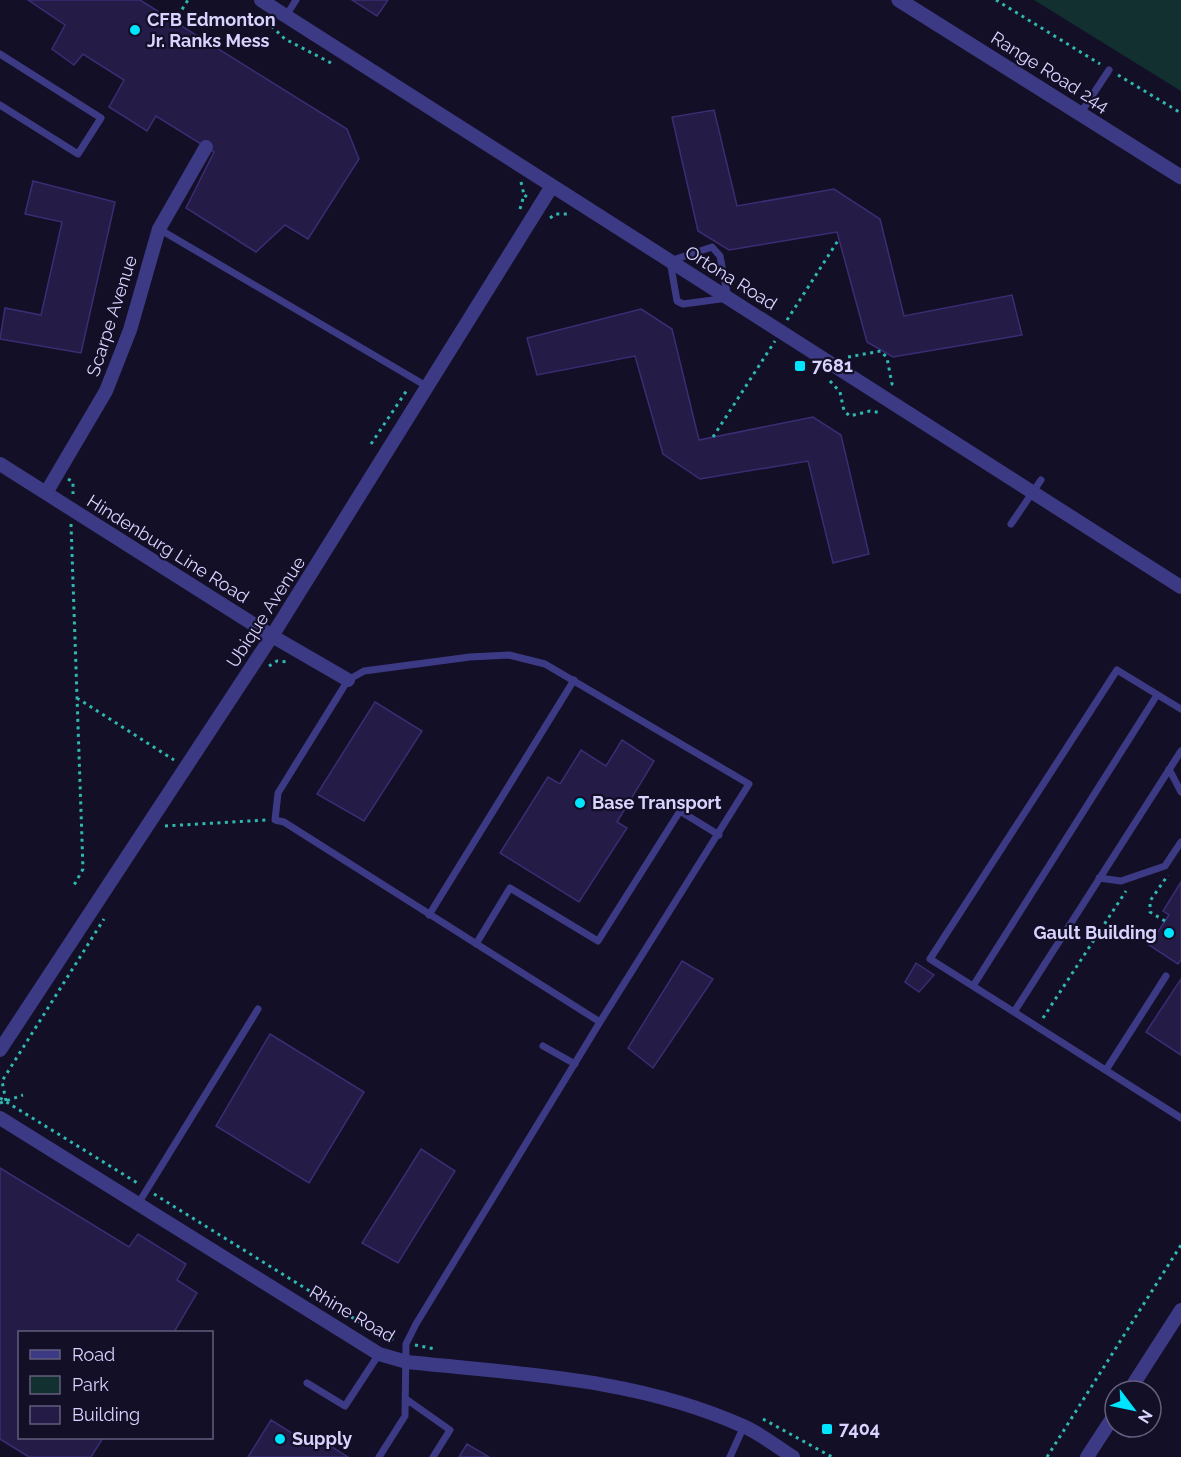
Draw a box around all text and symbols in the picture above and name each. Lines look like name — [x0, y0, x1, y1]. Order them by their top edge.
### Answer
place label: CFB Edmonton Jr. Ranks Mess — [147, 9, 276, 51]
marker: CFB Edmonton Jr. Ranks Mess — [128, 23, 142, 37]
street label: Range Road 244 — [987, 27, 1113, 116]
street label: Ortona Road — [681, 241, 781, 314]
street label: Scarpe Avenue — [82, 252, 141, 379]
place label: 7681 — [812, 355, 853, 376]
marker: 7681 — [793, 359, 807, 373]
street label: Hindenburg Line Road — [84, 490, 253, 607]
street label: Ubique Avenue — [222, 552, 310, 671]
place label: Base Transport — [592, 792, 722, 813]
marker: Base Transport — [573, 796, 587, 810]
place label: Gault Building — [1034, 922, 1157, 943]
marker: Gault Building — [1162, 926, 1176, 940]
street label: Rhine Road — [306, 1281, 399, 1346]
legend — [18, 1331, 213, 1439]
text: Road — [72, 1344, 115, 1365]
text: Park — [72, 1374, 109, 1395]
north arrow — [1103, 1379, 1163, 1439]
text: Building — [72, 1404, 140, 1425]
text: N — [1134, 1406, 1157, 1427]
place label: 7404 — [839, 1418, 880, 1439]
marker: 7404 — [820, 1422, 834, 1436]
place label: Supply — [292, 1428, 352, 1449]
marker: Supply — [273, 1432, 287, 1446]

